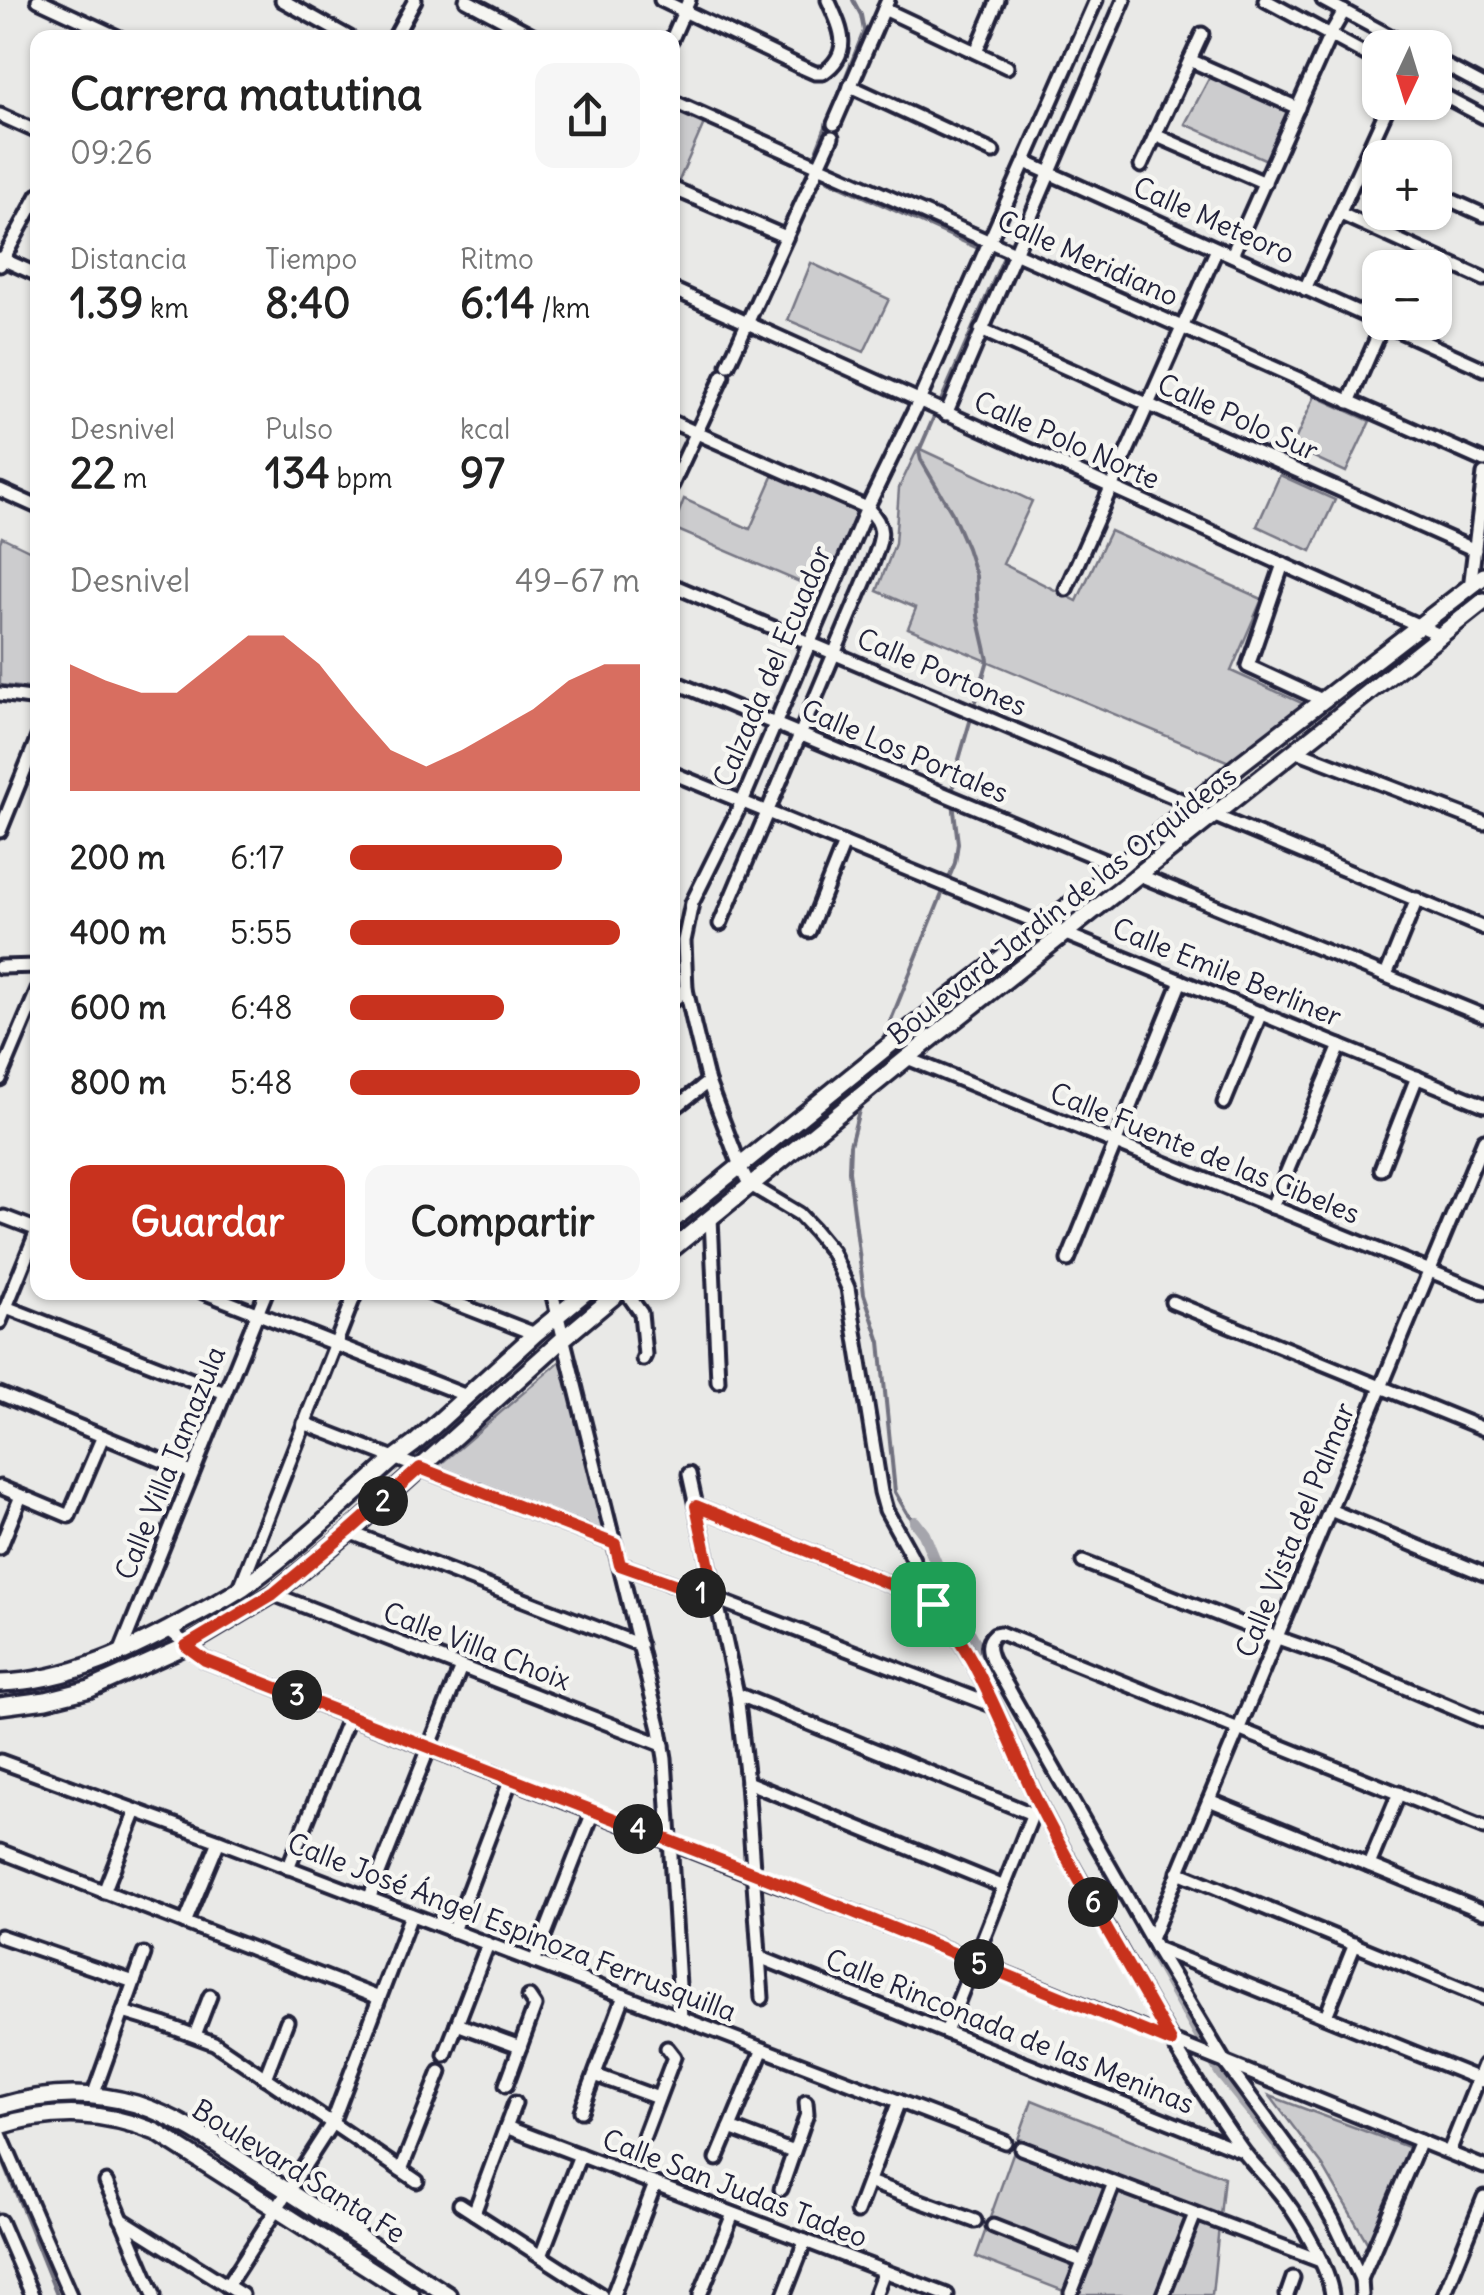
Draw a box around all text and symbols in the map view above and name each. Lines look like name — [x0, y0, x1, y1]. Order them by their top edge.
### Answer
north arrow — [1362, 30, 1452, 120]
map controls — [1362, 30, 1452, 340]
button: share — [535, 63, 640, 168]
text: Carrera matutina — [70, 66, 422, 122]
text: 09:26 — [70, 132, 153, 173]
button: + — [1362, 140, 1452, 230]
street label: Calle Meteoro — [1128, 168, 1300, 272]
street label: Calle Meridiano — [992, 202, 1184, 314]
text: Distancia — [70, 241, 187, 277]
text: Tiempo — [265, 241, 357, 277]
text: Ritmo — [460, 241, 534, 277]
button: − — [1362, 250, 1452, 340]
text: 1.39 — [70, 277, 143, 329]
text: 8:40 — [265, 277, 351, 329]
text: 6:14 — [460, 277, 535, 329]
text: km — [143, 290, 189, 326]
text: /km — [535, 290, 590, 326]
street label: Calle Polo Sur — [1152, 365, 1324, 469]
street label: Calle Polo Norte — [968, 383, 1166, 497]
text: Desnivel — [70, 411, 175, 447]
text: Pulso — [265, 411, 333, 447]
text: kcal — [460, 411, 510, 447]
text: 22 — [70, 447, 116, 499]
text: 134 — [265, 447, 330, 499]
text: 97 — [460, 447, 505, 499]
text: m — [116, 460, 147, 496]
text: bpm — [330, 460, 392, 496]
street label: Calzada del Ecuador — [705, 540, 839, 792]
text: Desnivel — [70, 560, 190, 601]
text: 49–67 m — [515, 560, 640, 601]
street label: Calle Portones — [852, 620, 1032, 724]
street label: Calle Los Portales — [796, 691, 1014, 811]
street label: Boulevard Jardín de las Orquídeas — [880, 757, 1244, 1053]
text: 200 m — [70, 837, 165, 878]
text: 6:17 — [230, 837, 284, 878]
street label: Calle Emile Berliner — [1107, 910, 1347, 1034]
text: 400 m — [70, 912, 166, 953]
text: 5:55 — [230, 912, 292, 953]
text: 600 m — [70, 987, 166, 1028]
text: 6:48 — [230, 987, 293, 1028]
text: 800 m — [70, 1062, 166, 1103]
text: 5:48 — [230, 1062, 293, 1103]
street label: Calle Fuente de las Cibeles — [1045, 1074, 1365, 1232]
button: Guardar — [70, 1165, 345, 1280]
button: Compartir — [365, 1165, 640, 1280]
street label: Calle Villa Tamazula — [107, 1341, 233, 1585]
street label: Calle Vista del Palmar — [1227, 1397, 1363, 1663]
pin: 2 — [358, 1476, 408, 1526]
text: 2 — [375, 1483, 391, 1519]
pin — [891, 1562, 976, 1647]
pin: 1 — [676, 1568, 726, 1618]
text: 1 — [695, 1575, 707, 1611]
icon: arrive — [906, 1577, 961, 1632]
street label: Calle Villa Choix — [378, 1594, 576, 1698]
pin: 3 — [272, 1670, 322, 1720]
text: 3 — [289, 1677, 305, 1713]
pin: 4 — [613, 1804, 663, 1854]
text: 4 — [630, 1811, 646, 1847]
street label: Calle José Ángel Espinoza Ferrusquilla — [283, 1824, 742, 2029]
pin: 6 — [1068, 1877, 1118, 1927]
text: 6 — [1085, 1884, 1101, 1920]
pin: 5 — [954, 1939, 1004, 1989]
street label: Calle Rinconada de las Meninas — [820, 1940, 1200, 2122]
text: 5 — [971, 1946, 987, 1982]
street label: Boulevard Santa Fe — [186, 2091, 412, 2251]
street label: Calle San Judas Tadeo — [597, 2121, 873, 2255]

